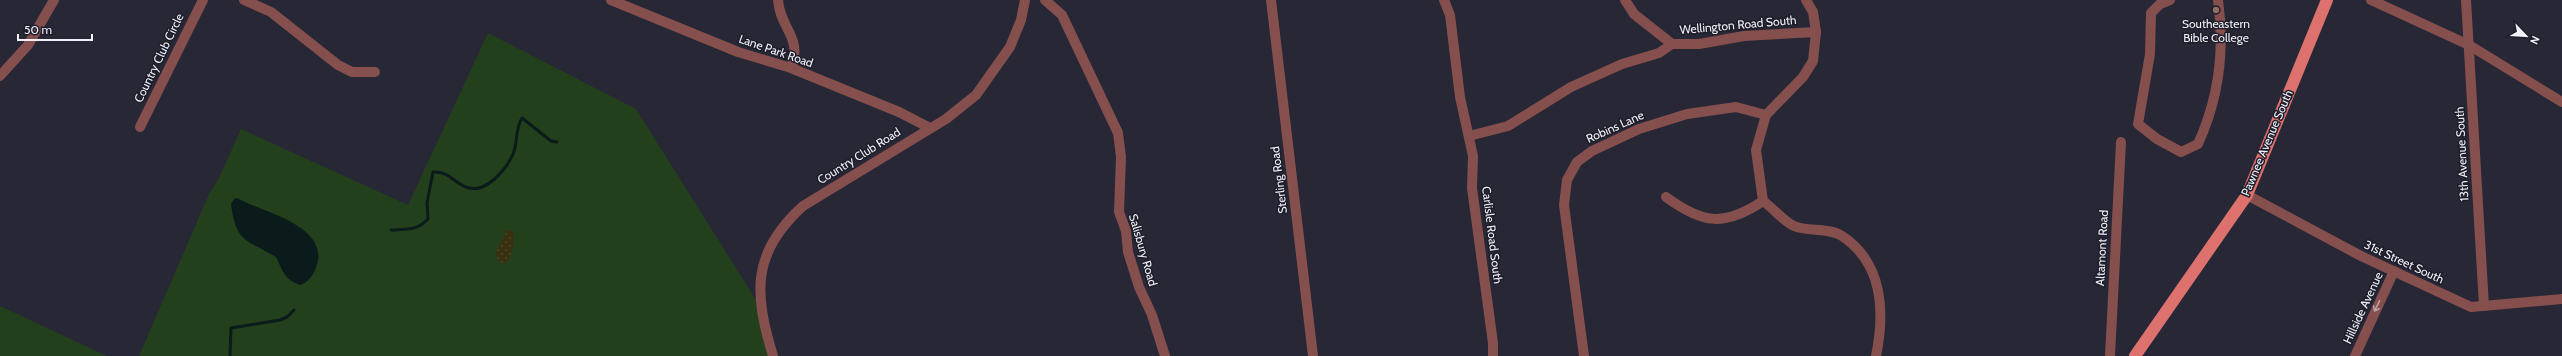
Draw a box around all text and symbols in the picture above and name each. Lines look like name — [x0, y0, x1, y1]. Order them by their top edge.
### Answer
marker: Southeastern Bible College — [2211, 5, 2221, 15]
street label: Country Club Circle — [130, 11, 187, 105]
street label: Wellington Road South — [1679, 12, 1797, 37]
scale bar — [18, 16, 92, 42]
place label: Southeastern Bible College — [2182, 16, 2250, 45]
north arrow — [2506, 16, 2546, 56]
text: 50 m — [24, 22, 52, 37]
street label: Lane Park Road — [737, 31, 815, 70]
text: N — [2527, 34, 2543, 47]
street label: Pawnee Avenue South — [2237, 87, 2296, 198]
street label: 13th Avenue South — [2452, 106, 2471, 202]
street label: Robins Lane — [1584, 107, 1646, 146]
street label: Country Club Road — [814, 124, 903, 187]
street label: Sterling Road — [1267, 146, 1290, 215]
street label: Carlisle Road South — [1479, 185, 1506, 285]
street label: Altamont Road — [2092, 209, 2111, 287]
street label: Salisbury Road — [1126, 212, 1161, 288]
street label: 31st Street South — [2362, 237, 2446, 287]
street label: Hillside Avenue — [2339, 269, 2386, 346]
one-way arrow — [2373, 300, 2380, 312]

